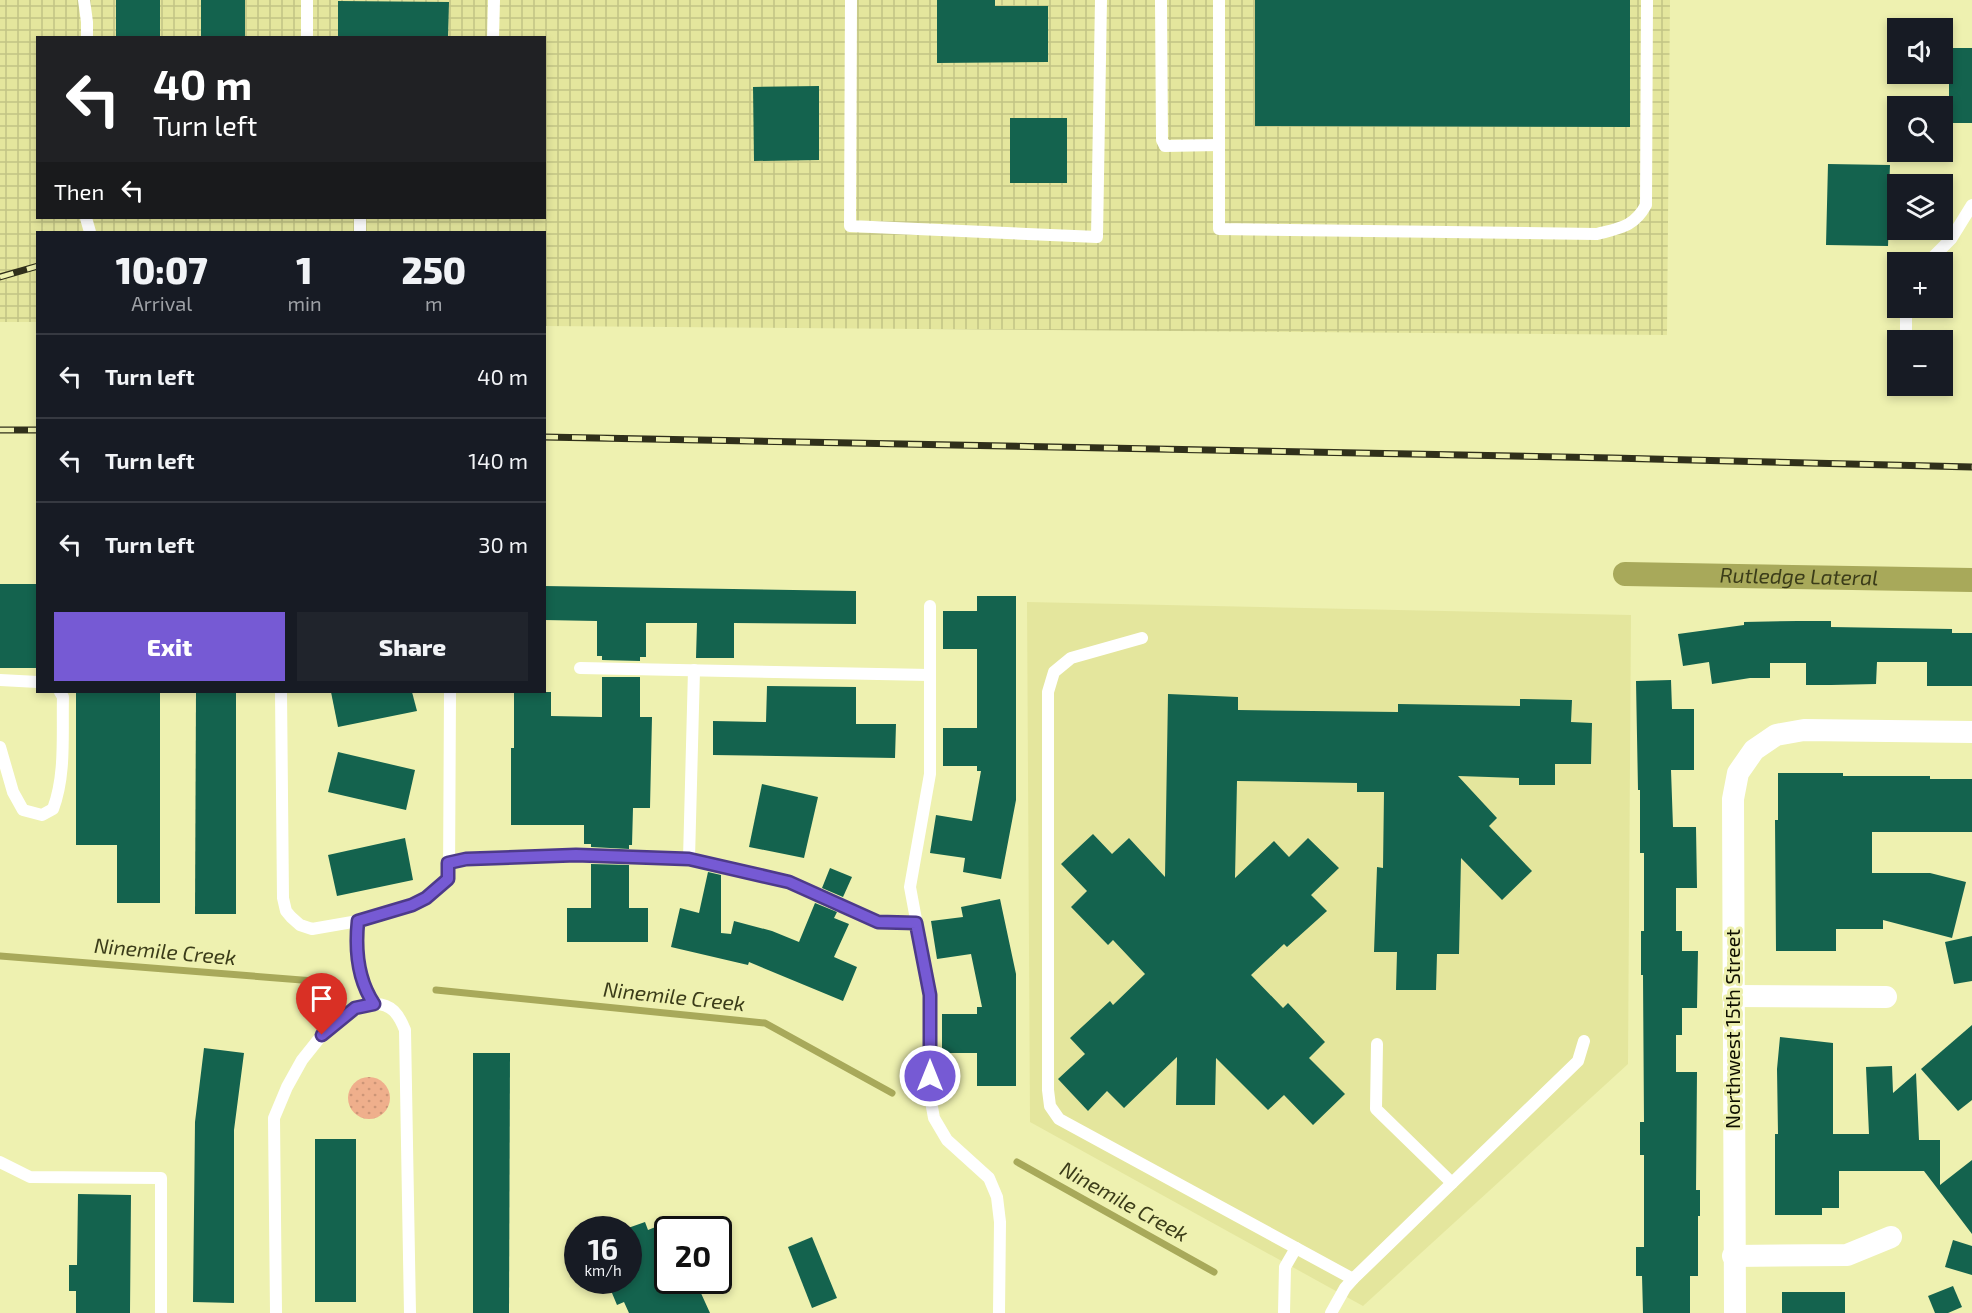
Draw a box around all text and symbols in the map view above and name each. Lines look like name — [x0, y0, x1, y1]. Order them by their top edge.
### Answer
map controls — [1887, 18, 1953, 396]
button: sound — [1887, 18, 1953, 84]
text: 40 m — [153, 58, 252, 108]
icon: left — [54, 60, 132, 138]
button: search — [1887, 96, 1953, 162]
text: Turn left — [153, 109, 257, 141]
icon: left — [116, 174, 149, 207]
button: layers — [1887, 174, 1953, 240]
text: Then — [54, 178, 104, 204]
text: 10:07 — [116, 248, 208, 291]
text: 1 — [296, 248, 313, 291]
text: 250 — [401, 248, 466, 291]
button: + — [1887, 252, 1953, 318]
text: Arrival — [131, 291, 192, 315]
text: min — [287, 291, 322, 315]
text: m — [425, 291, 443, 315]
button: − — [1887, 330, 1953, 396]
icon: left — [54, 360, 87, 393]
text: Turn left — [105, 363, 194, 389]
text: 40 m — [477, 363, 528, 389]
icon: left — [54, 444, 87, 477]
text: Turn left — [105, 447, 194, 473]
text: 140 m — [468, 447, 528, 473]
icon: left — [54, 528, 87, 561]
text: Turn left — [105, 531, 194, 557]
text: 30 m — [478, 531, 528, 557]
water label: Rutledge Lateral — [1719, 562, 1879, 589]
button: Exit — [54, 612, 285, 681]
button: Share — [297, 612, 528, 681]
street label: Northwest 15th Street — [1720, 929, 1744, 1129]
water label: Ninemile Creek — [93, 932, 237, 969]
pin — [296, 973, 347, 1035]
water label: Ninemile Creek — [602, 976, 746, 1015]
icon: arrive — [305, 982, 338, 1015]
position arrow — [898, 1044, 962, 1108]
water label: Ninemile Creek — [1056, 1155, 1193, 1246]
speed limit sign: 20 — [654, 1216, 732, 1294]
text: 16 — [588, 1230, 618, 1266]
text: km/h — [584, 1261, 622, 1279]

